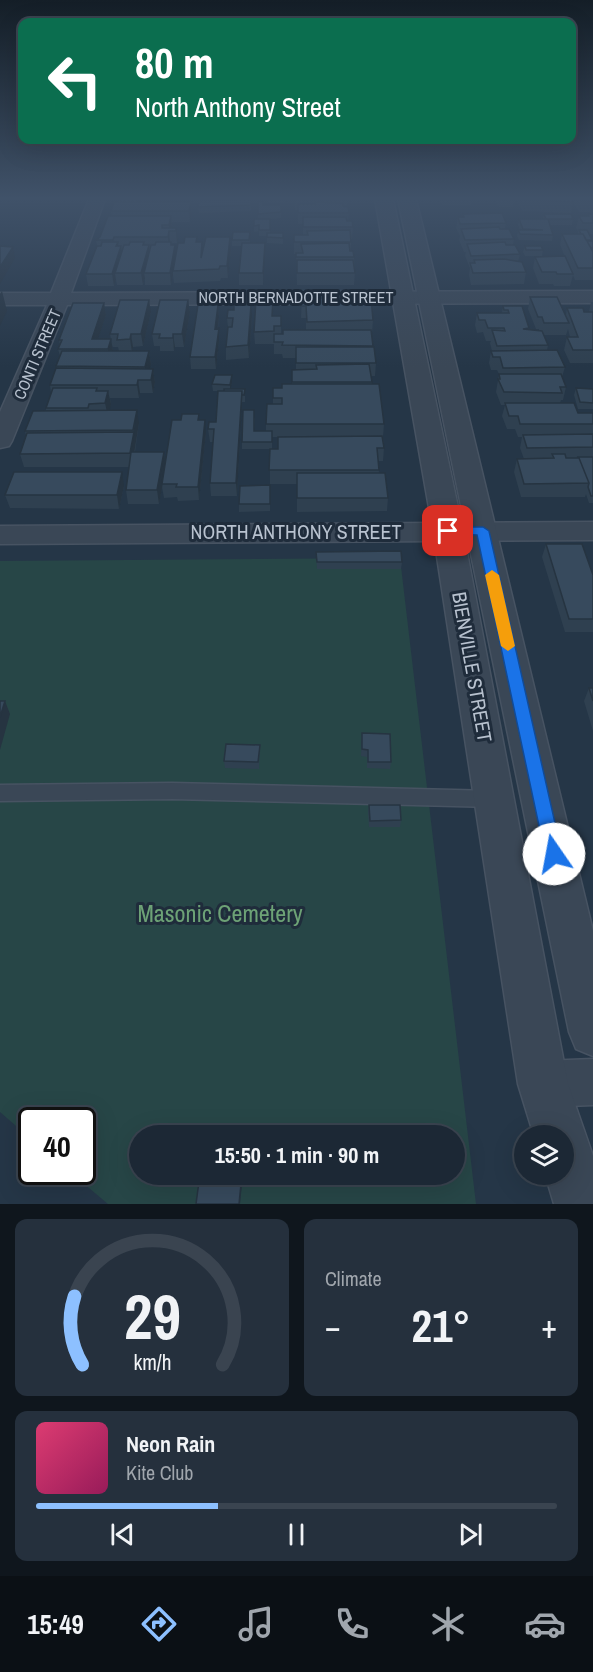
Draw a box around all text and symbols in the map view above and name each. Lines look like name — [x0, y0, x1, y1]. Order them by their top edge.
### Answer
text: 80 m — [135, 35, 214, 91]
icon: left — [36, 42, 114, 120]
text: North Anthony Street — [135, 89, 341, 125]
street label: NORTH BERNADOTTE STREET — [198, 286, 394, 308]
street label: CONTI STREET — [8, 305, 66, 403]
pin — [422, 505, 473, 556]
icon: arrive — [431, 514, 464, 547]
street label: NORTH ANTHONY STREET — [191, 518, 401, 545]
street label: BIENVILLE STREET — [446, 590, 499, 744]
position arrow — [522, 822, 586, 886]
park label: Masonic Cemetery — [137, 897, 303, 929]
speed limit sign: 40 — [18, 1107, 96, 1185]
map controls — [514, 1125, 574, 1185]
button: layers — [514, 1125, 574, 1185]
text: 15:50 · 1 min · 90 m — [215, 1140, 379, 1170]
text: Climate — [325, 1265, 382, 1292]
text: 29 — [124, 1274, 180, 1358]
text: 21° — [411, 1295, 471, 1356]
text: − — [325, 1304, 341, 1348]
text: + — [541, 1304, 557, 1348]
text: km/h — [133, 1348, 171, 1377]
text: Neon Rain — [126, 1429, 215, 1459]
text: Kite Club — [126, 1459, 193, 1486]
icon: previous — [106, 1518, 139, 1551]
icon: pause — [280, 1518, 313, 1551]
icon: next — [454, 1518, 487, 1551]
icon: directions — [138, 1603, 180, 1645]
icon: music — [235, 1603, 277, 1645]
icon: phone — [331, 1603, 373, 1645]
icon: climate — [427, 1603, 469, 1645]
icon: car — [524, 1603, 566, 1645]
text: 15:49 — [27, 1606, 84, 1642]

